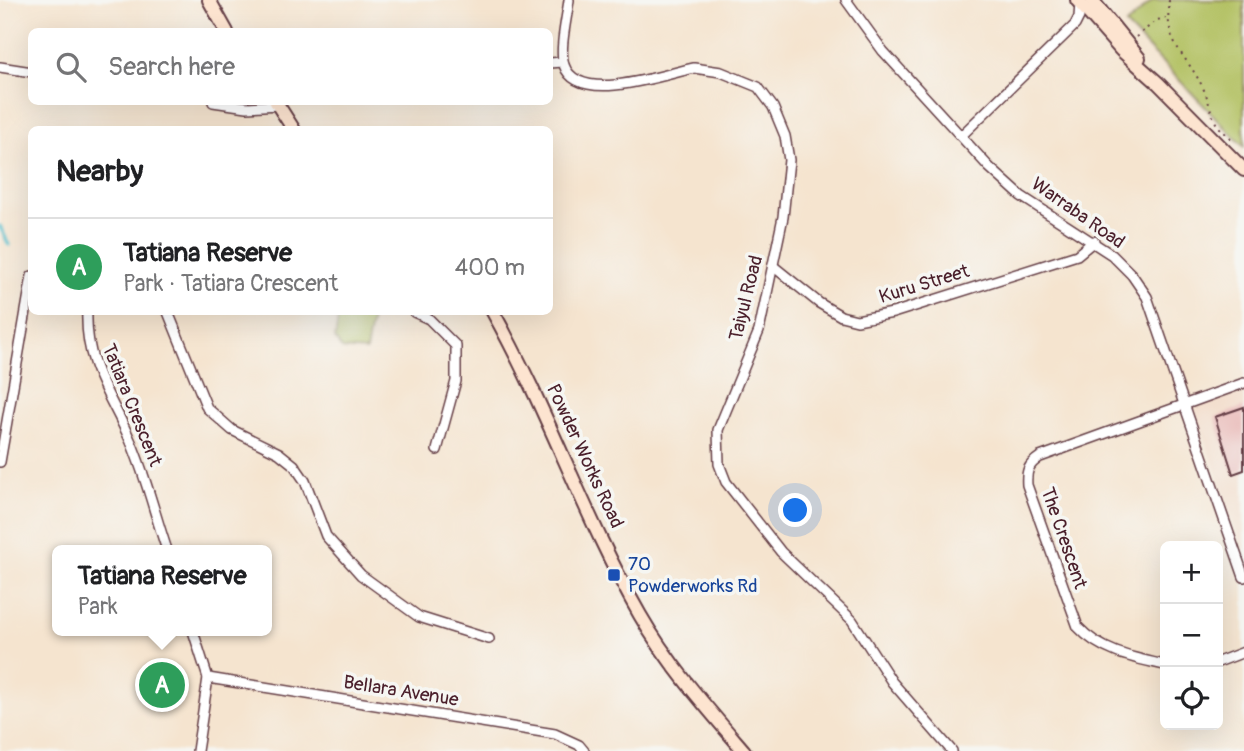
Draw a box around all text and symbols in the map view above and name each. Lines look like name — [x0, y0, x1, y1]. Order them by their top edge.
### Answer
search box — [28, 28, 553, 105]
icon: search — [52, 48, 90, 86]
text: Search here — [108, 51, 235, 83]
text: Nearby — [56, 153, 143, 190]
street label: Warraba Road — [1026, 172, 1130, 254]
text: Tatiana Reserve — [123, 237, 292, 269]
text: A — [72, 253, 86, 282]
text: 400 m — [455, 253, 525, 282]
street label: Taiyul Road — [724, 253, 768, 343]
street label: Kuru Street — [876, 259, 972, 309]
text: Park · Tatiara Crescent — [123, 269, 338, 298]
street label: Tatiara Crescent — [96, 340, 168, 470]
street label: Powder Works Road — [541, 380, 629, 532]
street label: The Crescent — [1035, 484, 1093, 592]
your location — [778, 493, 812, 527]
map controls — [1160, 541, 1223, 730]
button: + — [1160, 541, 1223, 604]
popup — [52, 545, 272, 636]
place label: 70 Powderworks Rd — [628, 552, 758, 598]
text: Tatiana Reserve — [77, 560, 247, 592]
marker: 70 Powderworks Rd — [606, 567, 622, 583]
text: Park — [77, 592, 118, 621]
button: − — [1160, 604, 1223, 667]
pin: A — [139, 659, 185, 711]
button: locate — [1160, 667, 1223, 730]
street label: Bellara Avenue — [342, 670, 461, 712]

